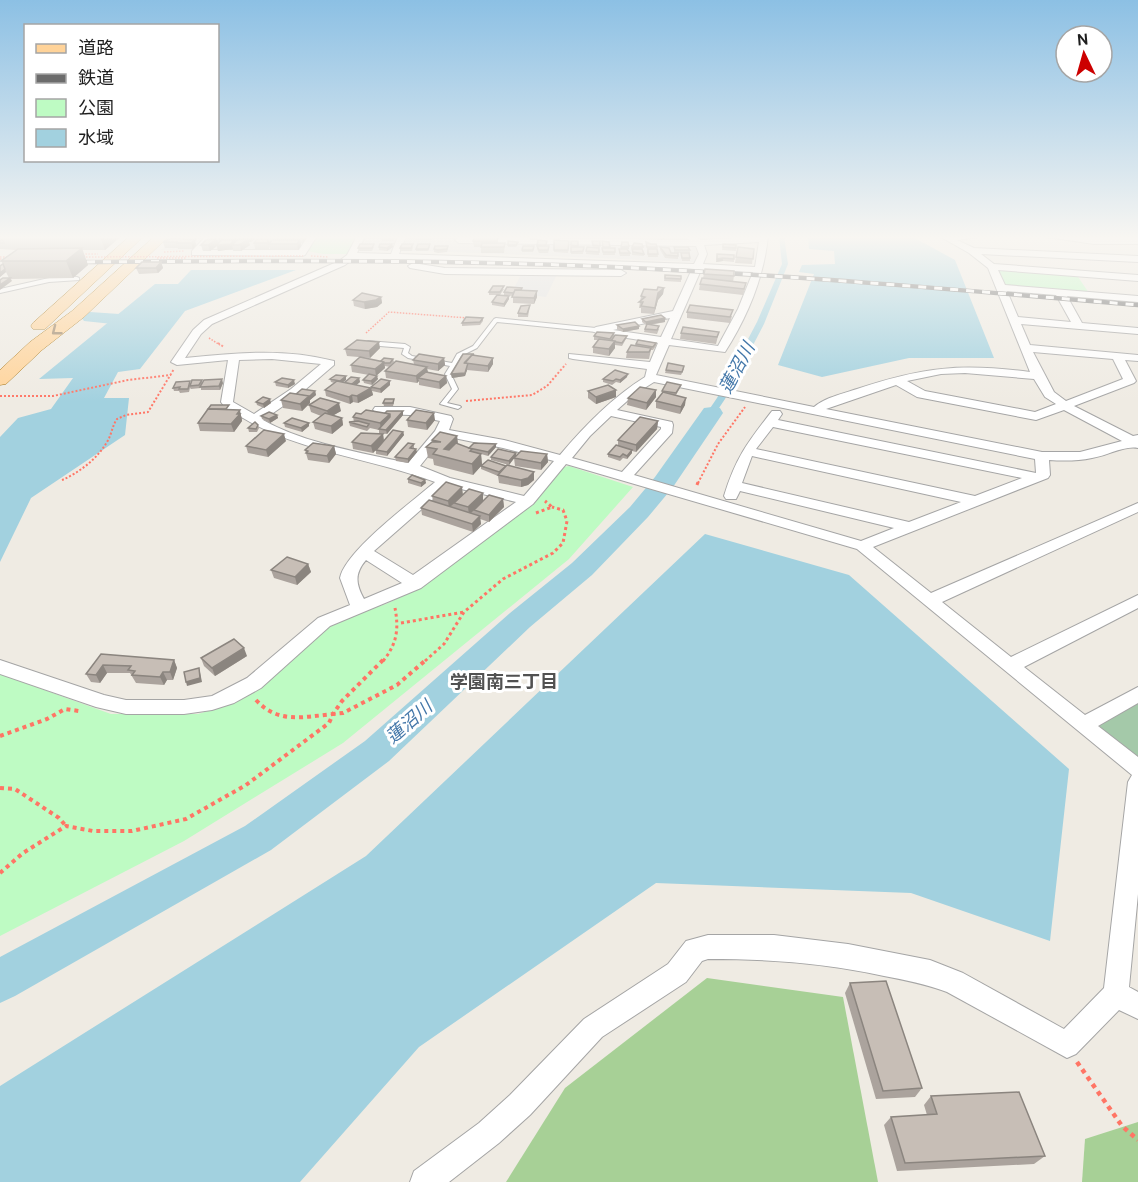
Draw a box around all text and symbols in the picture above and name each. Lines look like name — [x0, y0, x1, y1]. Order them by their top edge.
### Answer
legend — [24, 24, 219, 162]
north arrow — [1054, 24, 1114, 84]
text: N — [1076, 30, 1089, 50]
text: 道路 — [78, 37, 114, 59]
text: 鉄道 — [78, 67, 114, 89]
text: 公園 — [78, 97, 114, 119]
text: 水域 — [78, 127, 114, 149]
one-way arrow — [52, 323, 63, 334]
water label: 蓮沼川 — [715, 337, 760, 397]
district label: 学園南三丁目 — [450, 671, 558, 693]
water label: 蓮沼川 — [381, 695, 438, 748]

